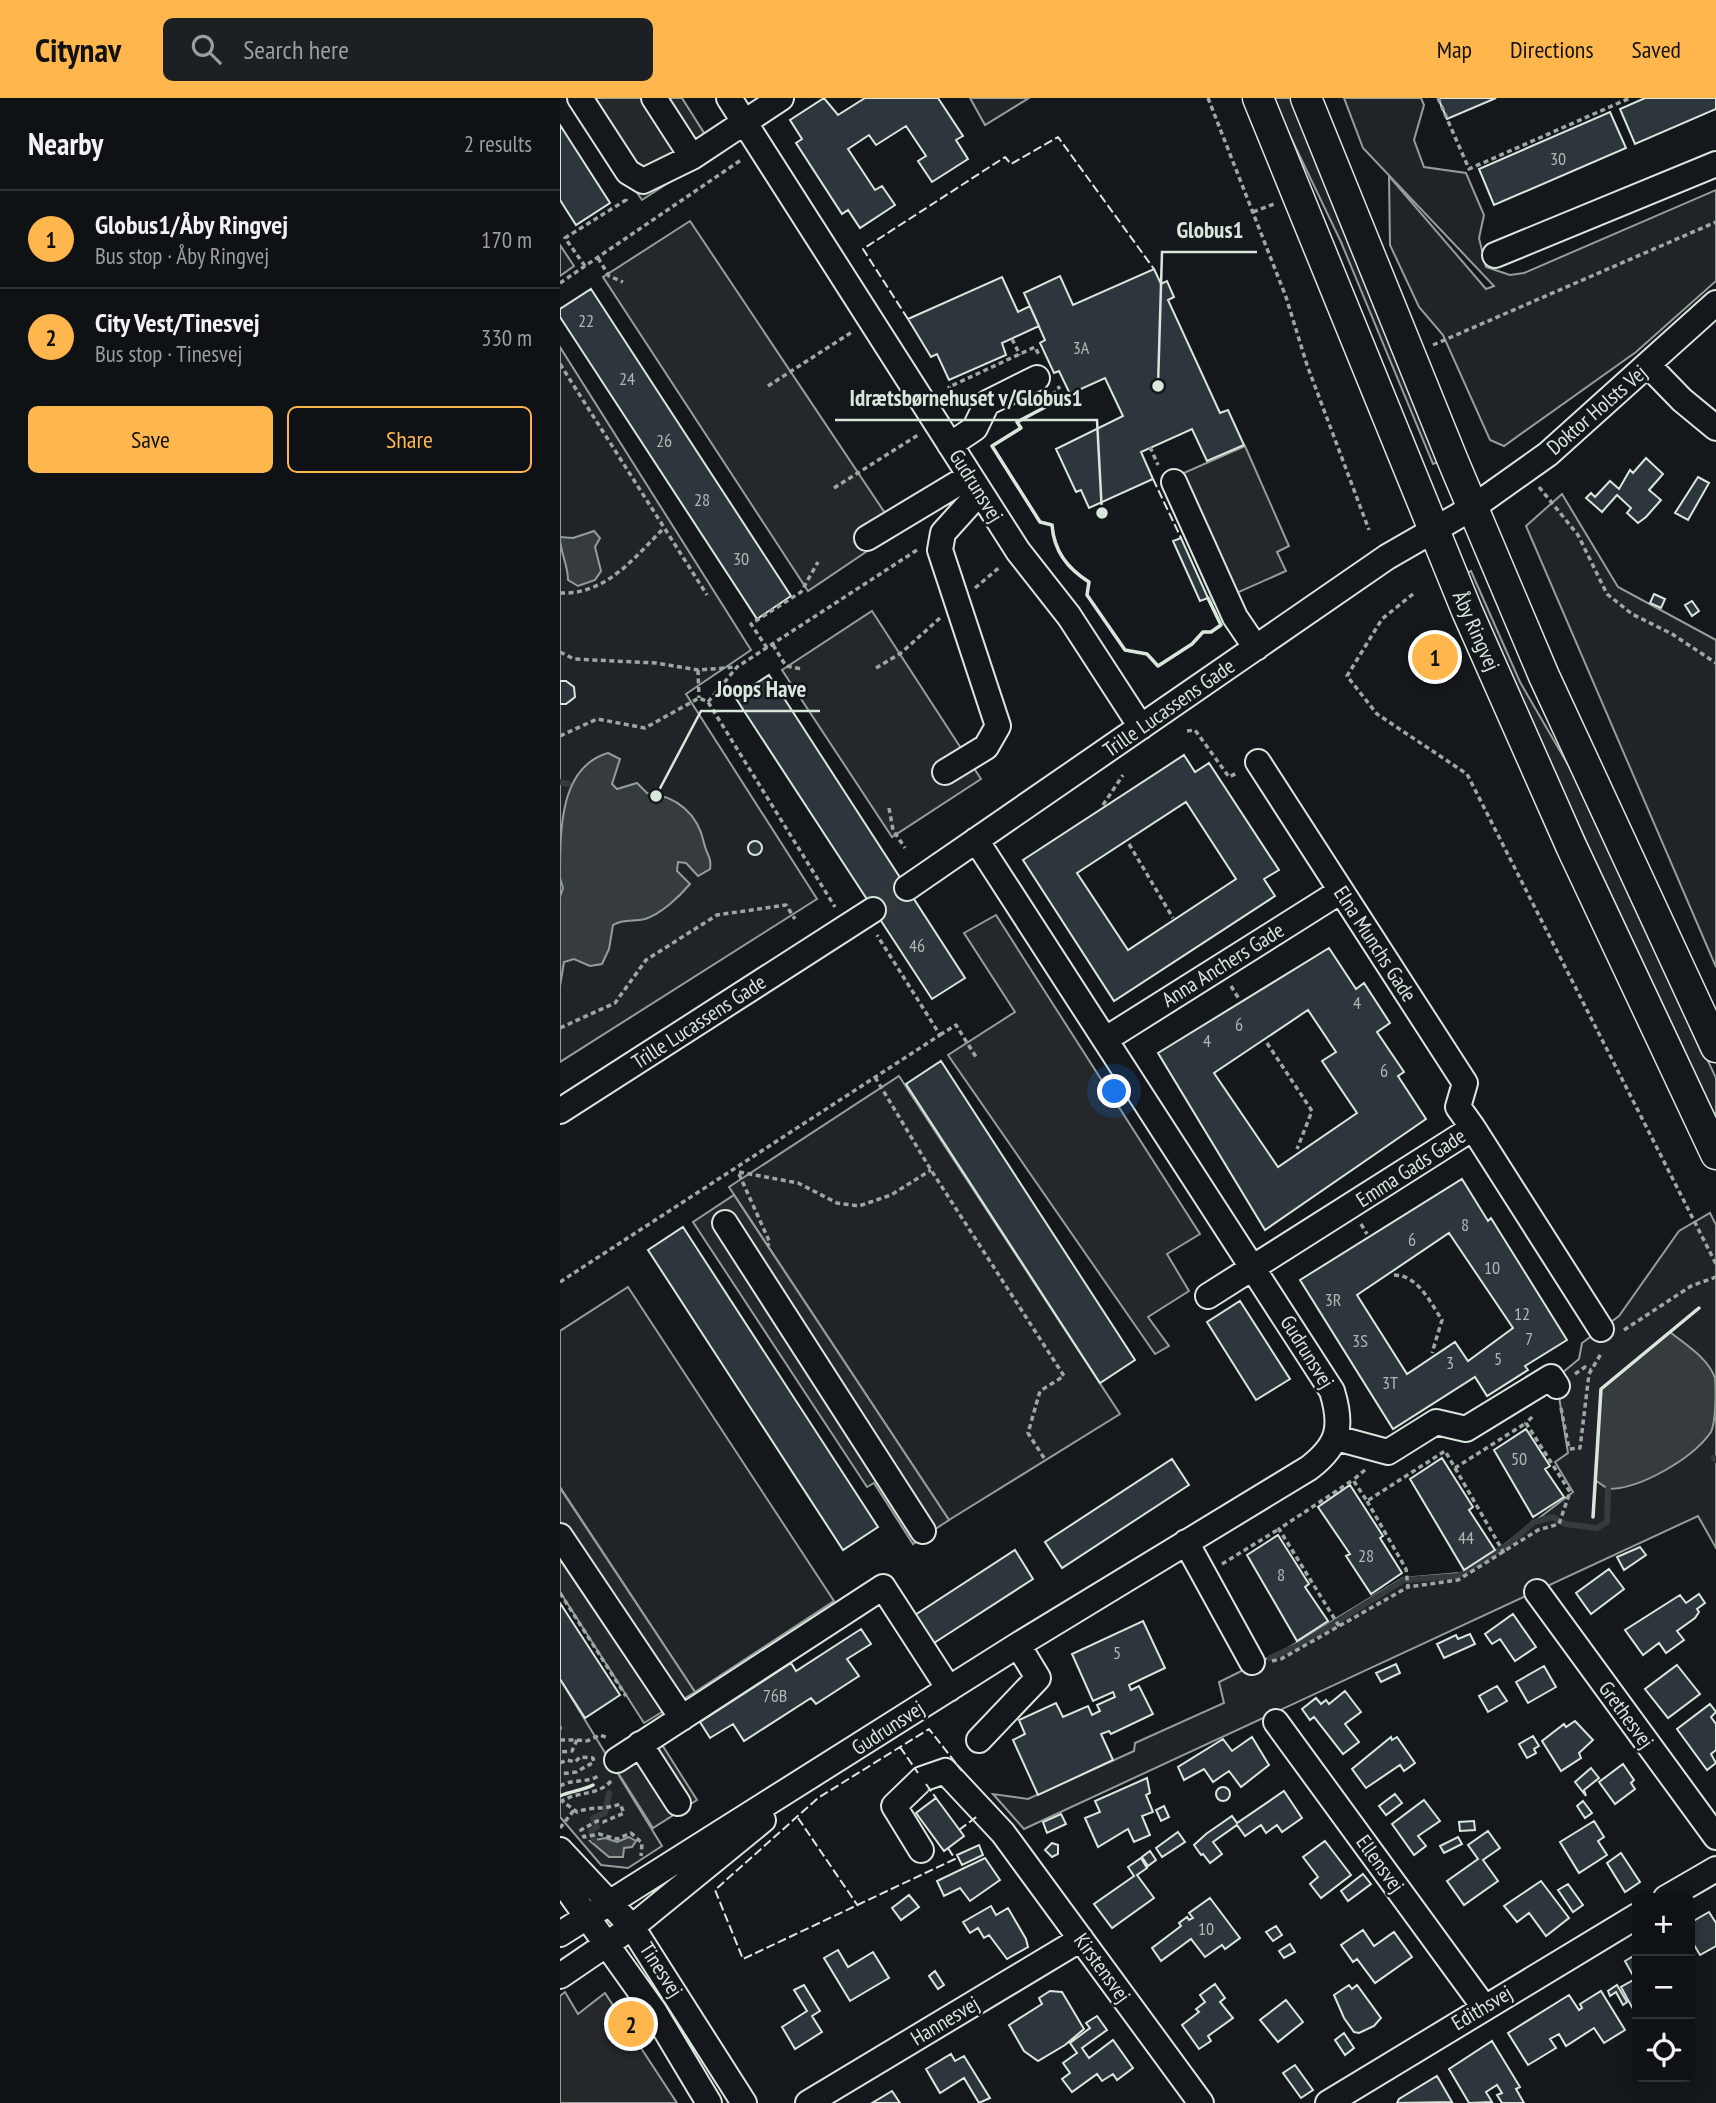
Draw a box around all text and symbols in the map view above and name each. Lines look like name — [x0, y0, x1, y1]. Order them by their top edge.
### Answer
search box — [163, 18, 653, 81]
text: Citynav — [35, 28, 121, 71]
icon: search — [187, 30, 225, 68]
text: Search here — [243, 33, 349, 66]
text: Map — [1437, 34, 1472, 65]
text: Directions — [1510, 34, 1594, 65]
text: Saved — [1632, 34, 1681, 65]
text: Nearby — [28, 124, 103, 163]
text: 2 results — [464, 129, 532, 158]
house number: 30 — [1550, 147, 1566, 170]
text: Globus1/Åby Ringvej — [95, 208, 288, 241]
callout: Globus1 — [1162, 208, 1257, 252]
text: Globus1 — [1177, 215, 1243, 244]
text: 1 — [46, 225, 57, 254]
text: 170 m — [481, 225, 532, 254]
text: Bus stop · Åby Ringvej — [95, 241, 269, 270]
text: City Vest/Tinesvej — [95, 306, 260, 339]
house number: 22 — [578, 309, 594, 332]
text: 2 — [46, 323, 57, 352]
text: 330 m — [481, 323, 532, 352]
house number: 3A — [1073, 336, 1090, 359]
text: Bus stop · Tinesvej — [95, 339, 242, 368]
street label: Doktor Holsts Vej — [1541, 359, 1652, 461]
house number: 24 — [619, 367, 635, 390]
callout: Idrætsbørnehuset v/Globus1 — [835, 376, 1097, 420]
text: Idrætsbørnehuset v/Globus1 — [849, 383, 1083, 412]
button: Save — [28, 406, 273, 473]
button: Share — [287, 406, 532, 473]
house number: 26 — [656, 429, 672, 452]
street label: Gudrunsvej — [943, 444, 1009, 527]
house number: 28 — [694, 488, 710, 511]
house number: 30 — [733, 547, 749, 570]
street label: Åby Ringvej — [1447, 587, 1506, 675]
pin: 1 — [1412, 631, 1458, 683]
street label: Trille Lucassens Gade — [1098, 652, 1240, 763]
callout: Joops Have — [701, 667, 820, 711]
text: Joops Have — [715, 674, 807, 703]
street label: Elna Munchs Gade — [1328, 881, 1423, 1007]
street label: Anna Anchers Gade — [1157, 916, 1289, 1013]
house number: 46 — [909, 934, 925, 957]
street label: Trille Lucassens Gade — [627, 968, 771, 1075]
house number: 4 — [1353, 991, 1361, 1014]
house number: 6 — [1235, 1013, 1243, 1036]
house number: 4 — [1203, 1029, 1211, 1052]
house number: 6 — [1380, 1059, 1388, 1082]
your location — [1097, 1074, 1131, 1108]
street label: Emma Gads Gade — [1351, 1122, 1471, 1213]
house number: 8 — [1461, 1213, 1469, 1236]
house number: 6 — [1408, 1228, 1416, 1251]
house number: 10 — [1484, 1256, 1500, 1279]
house number: 3R — [1325, 1288, 1342, 1311]
house number: 12 — [1514, 1302, 1530, 1325]
street label: Gudrunsvej — [1274, 1310, 1340, 1393]
house number: 7 — [1525, 1327, 1533, 1350]
house number: 3S — [1352, 1329, 1368, 1352]
house number: 5 — [1494, 1347, 1502, 1370]
house number: 3 — [1446, 1351, 1454, 1374]
house number: 3T — [1382, 1371, 1398, 1394]
house number: 50 — [1511, 1447, 1527, 1470]
house number: 44 — [1458, 1526, 1474, 1549]
house number: 28 — [1358, 1544, 1374, 1567]
house number: 8 — [1277, 1563, 1285, 1586]
house number: 5 — [1113, 1641, 1121, 1664]
street label: Grethesvej — [1593, 1676, 1660, 1754]
house number: 76B — [763, 1684, 787, 1707]
street label: Gudrunsvej — [846, 1694, 929, 1761]
street label: Ellensvej — [1350, 1829, 1410, 1898]
map controls — [1632, 1893, 1695, 2082]
button: + — [1632, 1893, 1695, 1956]
house number: 10 — [1198, 1917, 1214, 1940]
street label: Kirstensvej — [1068, 1928, 1137, 2008]
street label: Tinesvej — [634, 1937, 689, 2002]
button: − — [1632, 1956, 1695, 2019]
street label: Edithsvej — [1446, 1979, 1517, 2036]
street label: Hannesvej — [906, 1990, 984, 2052]
pin: 2 — [608, 1998, 654, 2050]
button: locate — [1632, 2019, 1695, 2082]

